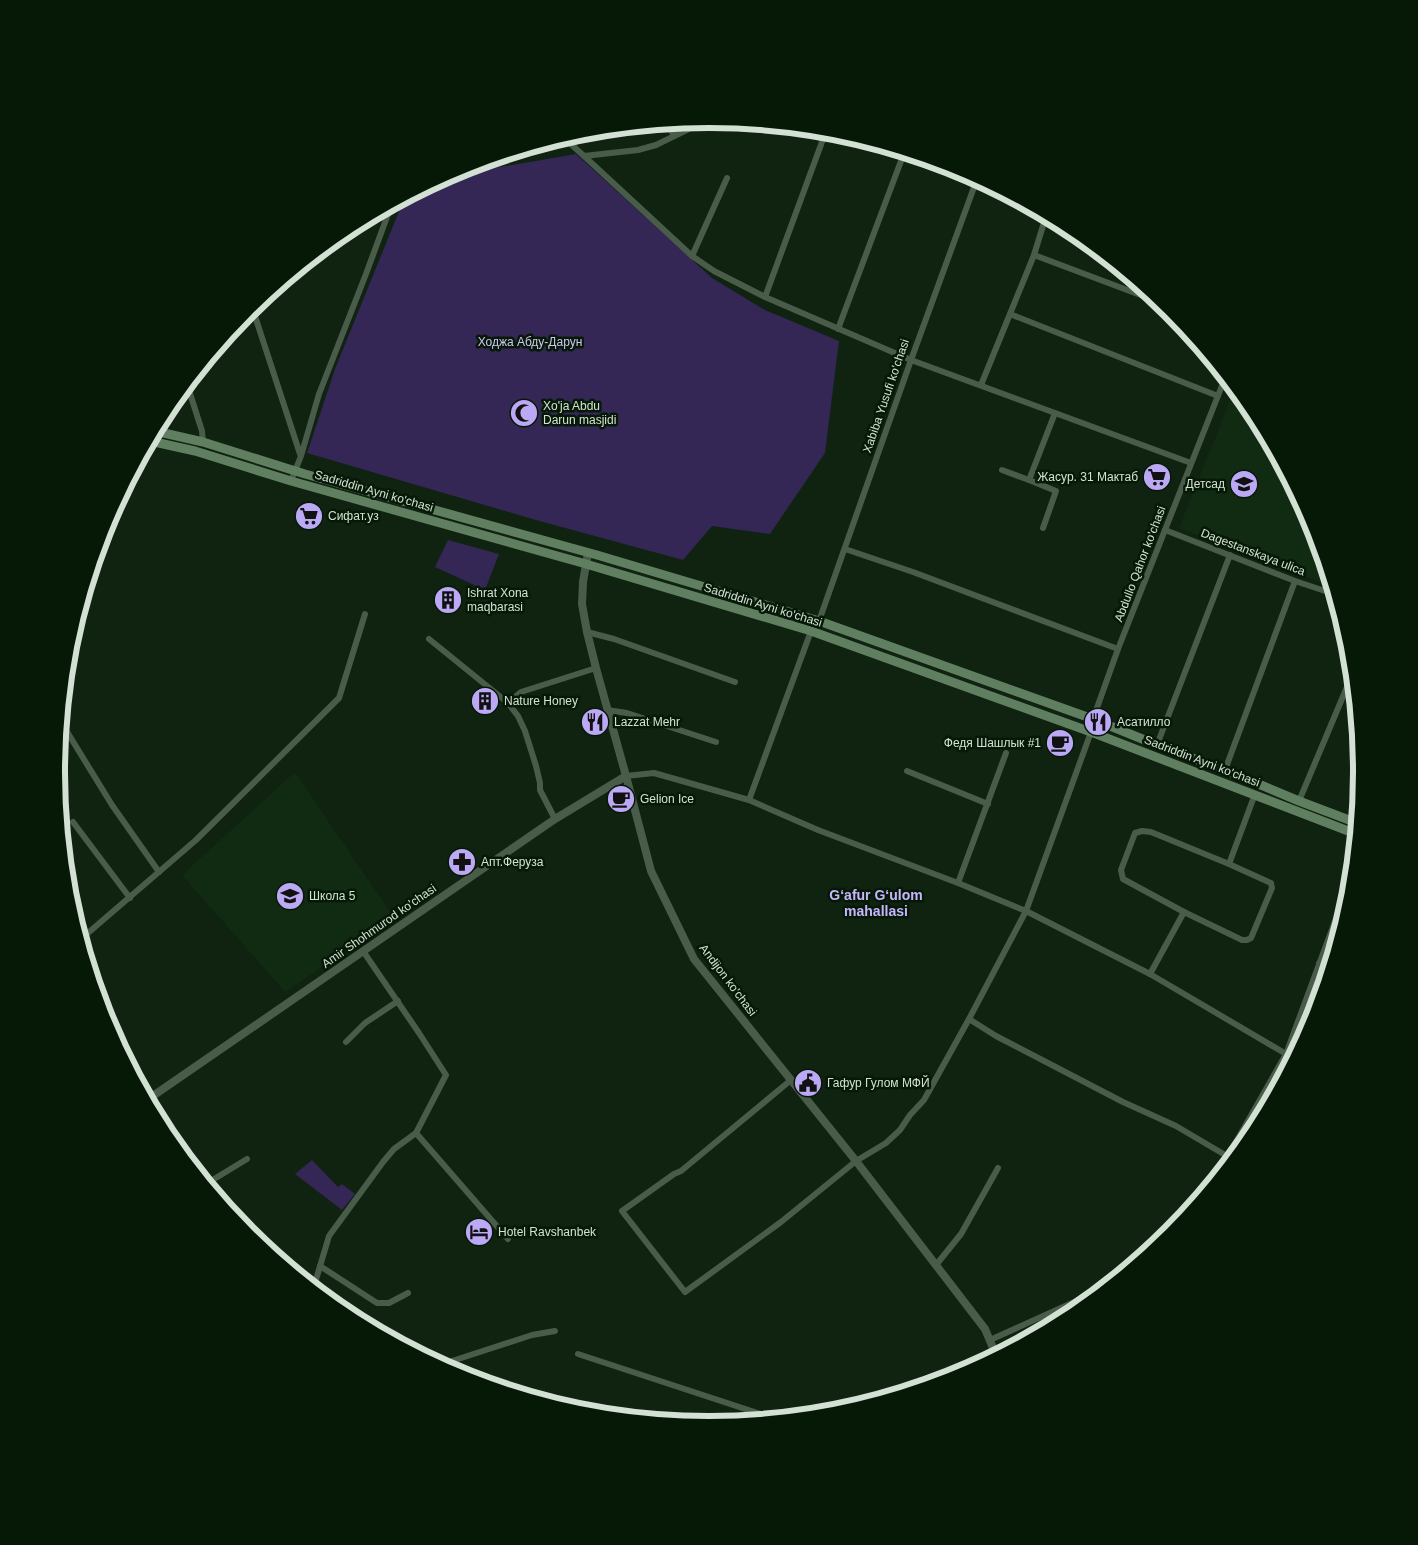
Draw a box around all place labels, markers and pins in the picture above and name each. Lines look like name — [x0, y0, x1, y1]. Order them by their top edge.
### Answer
mosque icon: Xo'ja Abdu Darun masjidi — [509, 398, 539, 428]
place label: Xo'ja Abdu Darun masjidi — [543, 399, 616, 427]
supermarket icon: Жасур. 31 Мактаб — [1142, 462, 1172, 492]
school or university icon: Детсад — [1229, 469, 1259, 499]
place label: Жасур. 31 Мактаб — [1037, 470, 1138, 484]
place label: Детсад — [1186, 477, 1225, 491]
supermarket icon: Сифат.уз — [294, 501, 324, 531]
place label: Сифат.уз — [328, 509, 379, 523]
building icon: Ishrat Хоnа mаqbаrasi — [433, 585, 463, 615]
place label: Ishrat Хоnа mаqbаrasi — [467, 586, 529, 614]
building icon: Nature Honey — [470, 686, 500, 716]
place label: Nature Honey — [504, 694, 578, 708]
restaurant icon: Lazzat Mehr — [580, 707, 610, 737]
restaurant icon: Асатилло — [1083, 707, 1113, 737]
place label: Lazzat Mehr — [614, 715, 680, 729]
place label: Асатилло — [1117, 715, 1171, 729]
cafe icon: Федя Шашлык #1 — [1045, 728, 1075, 758]
place label: Федя Шашлык #1 — [944, 736, 1041, 750]
cafe icon: Gelion Ice — [606, 784, 636, 814]
place label: Gelion Ice — [640, 792, 694, 806]
pharmacy icon: Апт.Феруза — [447, 847, 477, 877]
place label: Апт.Феруза — [481, 855, 544, 869]
school or university icon: Школа 5 — [275, 881, 305, 911]
place label: Школа 5 — [309, 889, 356, 903]
public building icon: Гафур Гулом МФЙ — [793, 1068, 823, 1098]
place label: Гафур Гулом МФЙ — [827, 1075, 930, 1090]
hotel icon: Hotel Ravshanbek — [464, 1217, 494, 1247]
place label: Hotel Ravshanbek — [498, 1225, 597, 1239]

